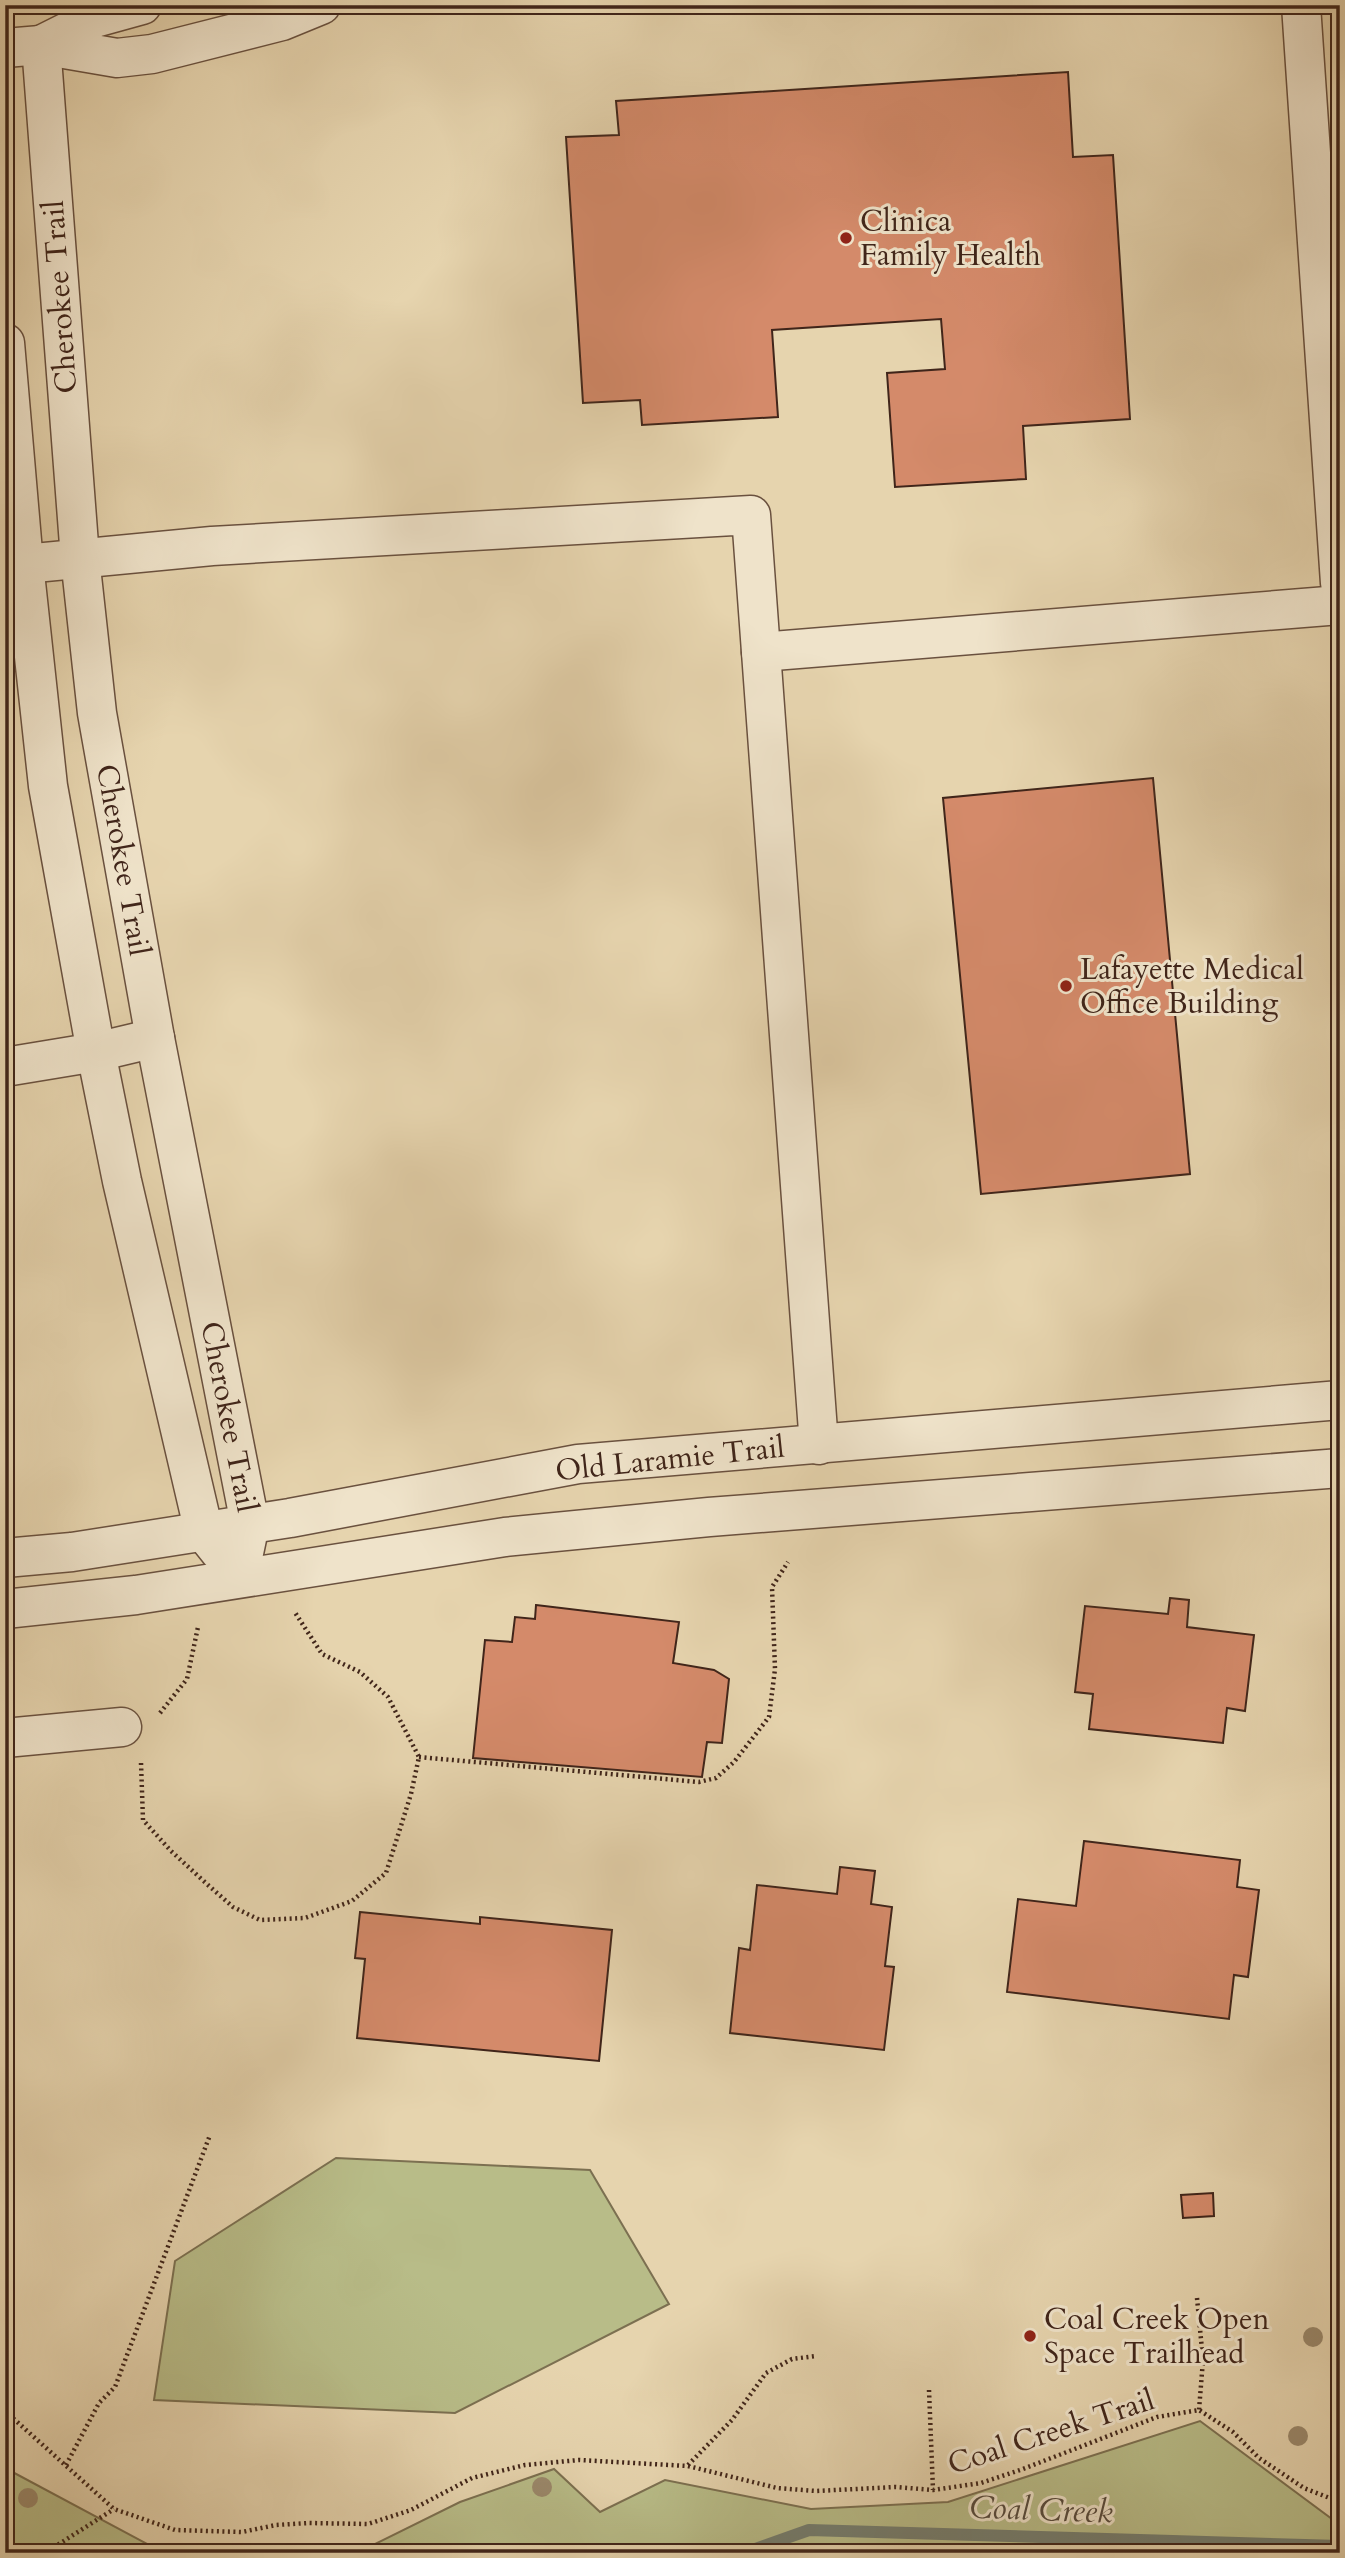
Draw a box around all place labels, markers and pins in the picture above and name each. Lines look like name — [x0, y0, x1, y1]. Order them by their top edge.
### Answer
place label: Clinica Family Health — [860, 201, 1041, 276]
marker: Clinica Family Health — [838, 230, 854, 246]
place label: Lafayette Medical Office Building — [1080, 949, 1304, 1024]
marker: Lafayette Medical Office Building — [1058, 978, 1074, 994]
place label: Coal Creek Open Space Trailhead — [1044, 2299, 1270, 2374]
marker: Coal Creek Open Space Trailhead — [1022, 2328, 1038, 2344]

